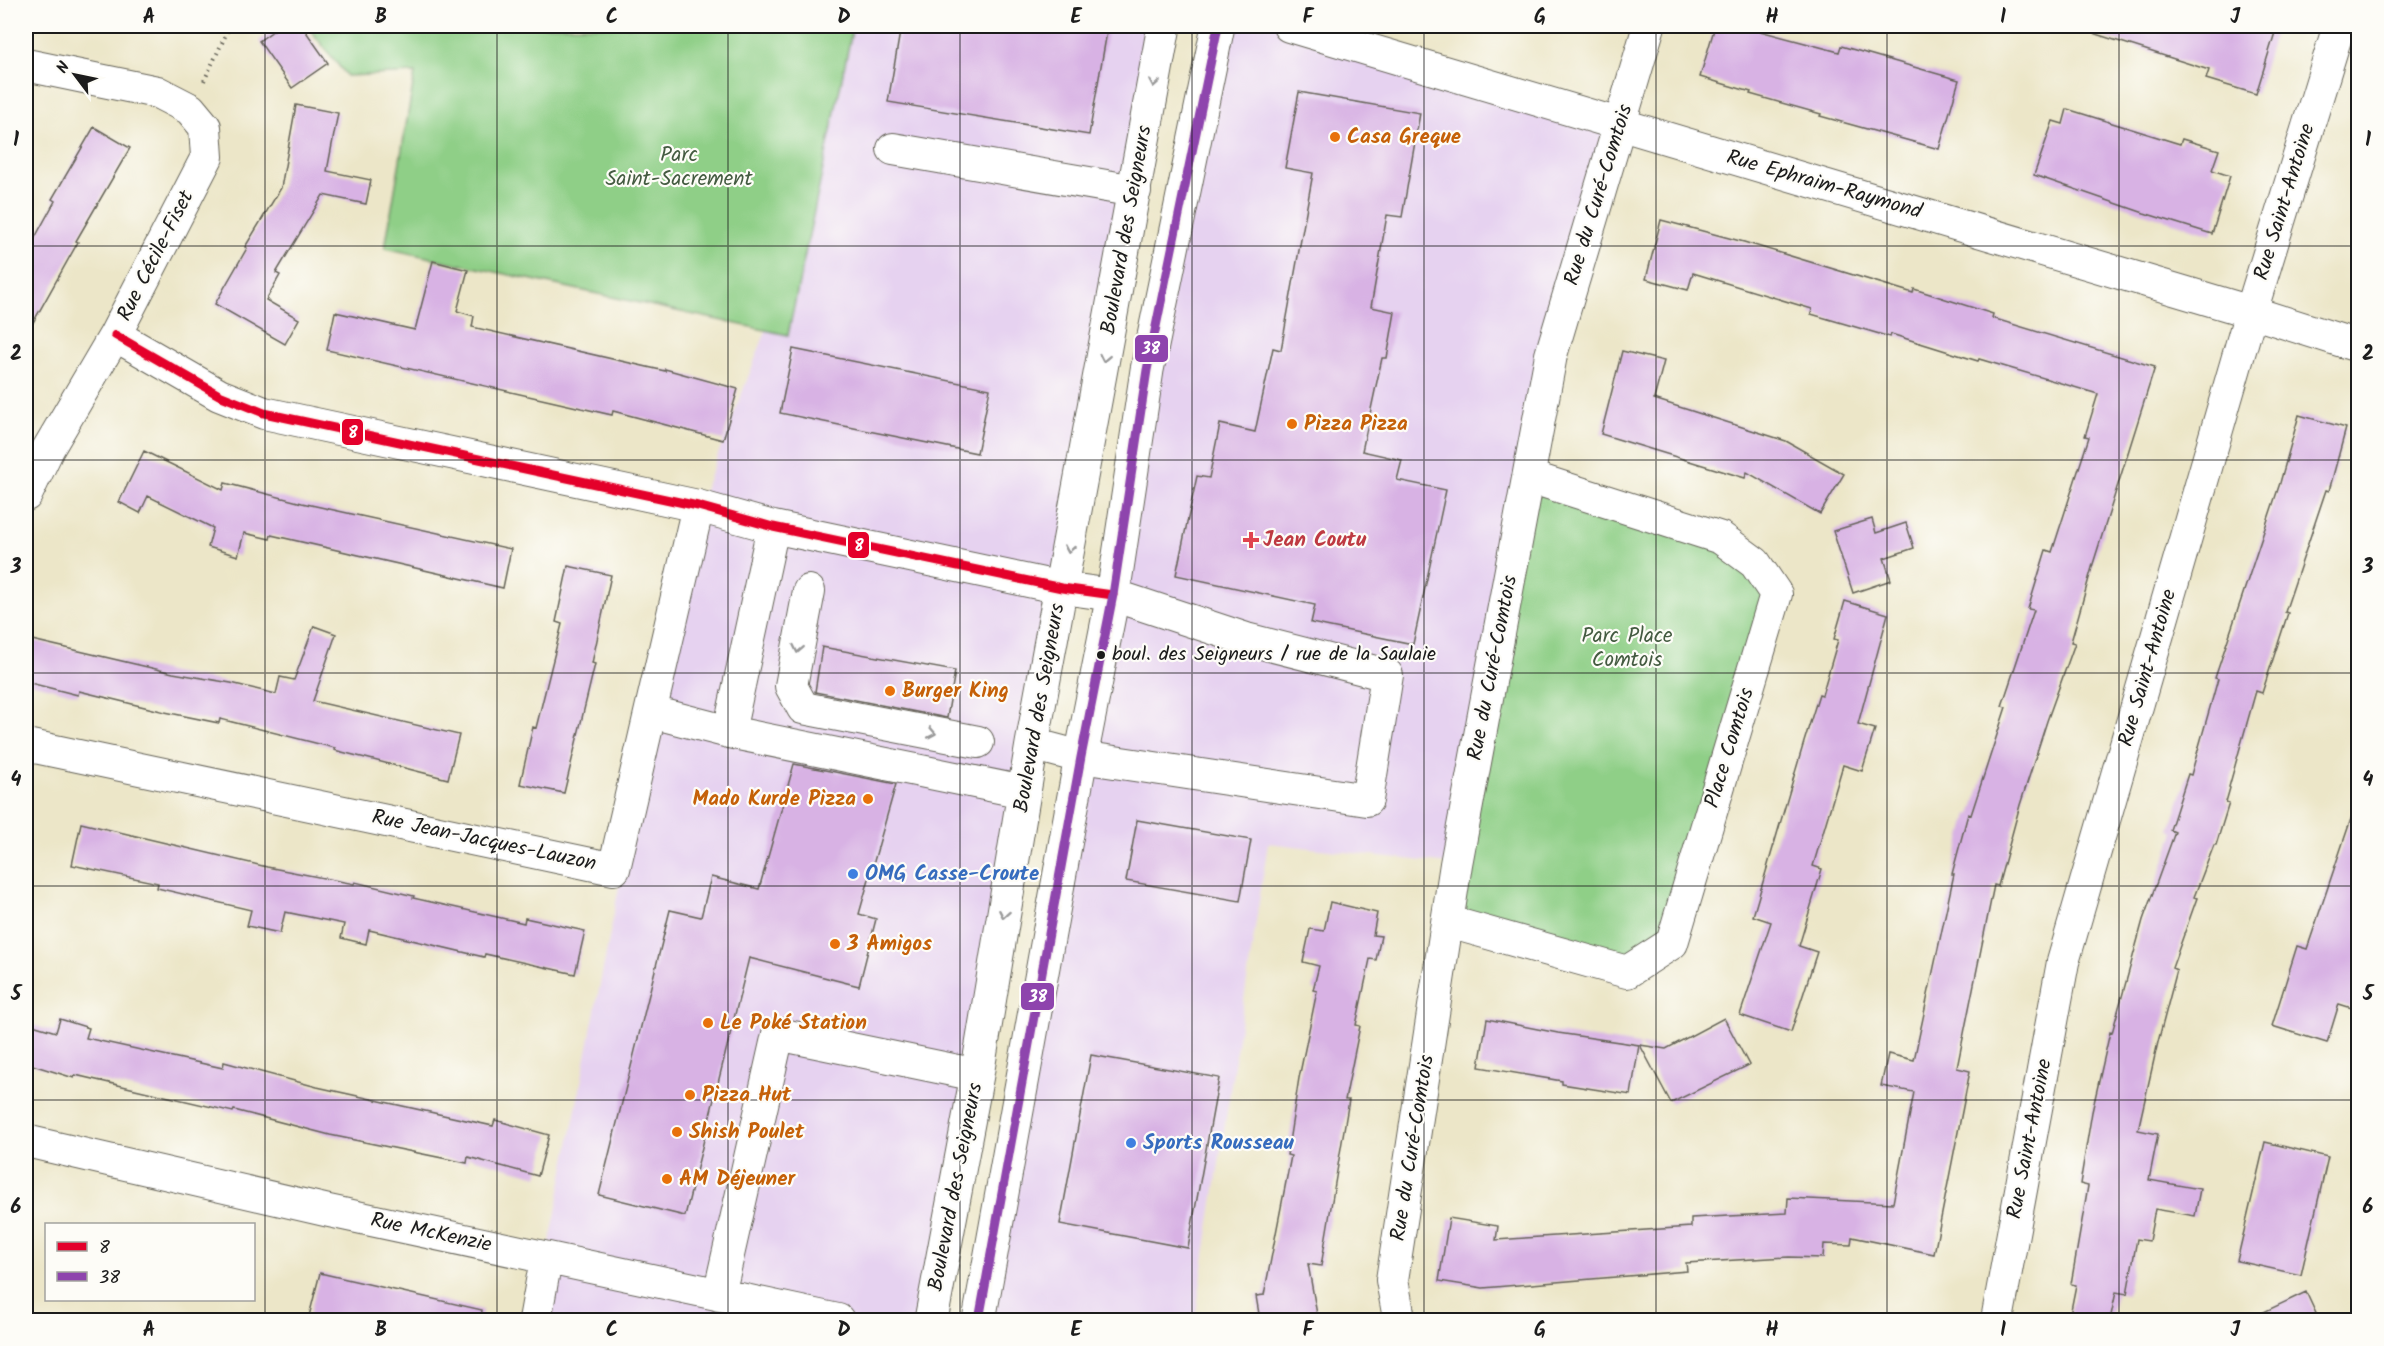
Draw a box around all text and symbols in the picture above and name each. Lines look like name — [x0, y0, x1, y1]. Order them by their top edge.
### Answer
text: A — [143, 2, 155, 34]
text: B — [375, 2, 387, 34]
text: C — [606, 2, 618, 34]
text: D — [837, 2, 851, 34]
text: E — [1070, 2, 1082, 34]
text: F — [1303, 2, 1315, 34]
text: G — [1534, 2, 1546, 34]
text: H — [1765, 2, 1779, 34]
text: I — [2000, 2, 2006, 34]
text: J — [2230, 2, 2241, 34]
north arrow — [45, 45, 105, 105]
text: N — [50, 57, 77, 79]
one-way arrow — [1148, 78, 1161, 88]
street label: Rue du Curé-Comtois — [1556, 100, 1642, 290]
street label: Rue Saint-Antoine — [2245, 119, 2325, 284]
place label: Casa Greque — [1347, 121, 1461, 154]
street label: Boulevard des Seigneurs — [1092, 123, 1162, 337]
text: 1 — [13, 125, 19, 157]
text: 1 — [2365, 125, 2371, 157]
marker: Casa Greque — [1328, 130, 1342, 144]
park label: Parc Saint-Sacrement — [605, 139, 753, 196]
street label: Rue Ephraim-Raymond — [1722, 141, 1926, 229]
street label: Rue Cécile-Fiset — [109, 184, 204, 327]
line badge: 38 — [1134, 334, 1169, 363]
text: 38 — [1141, 337, 1161, 362]
text: 2 — [10, 339, 22, 371]
text: 2 — [2362, 339, 2374, 371]
one-way arrow — [1098, 352, 1111, 362]
place label: Pizza Pizza — [1304, 408, 1408, 441]
marker: Pizza Pizza — [1285, 417, 1299, 431]
line badge: 8 — [341, 418, 364, 446]
text: 8 — [348, 421, 358, 446]
place label: Jean Coutu — [1263, 524, 1367, 557]
line badge: 8 — [847, 531, 870, 559]
marker: Jean Coutu — [1244, 533, 1258, 547]
text: 8 — [854, 534, 864, 559]
one-way arrow — [1063, 544, 1076, 554]
text: 3 — [10, 552, 22, 584]
text: 3 — [2362, 552, 2374, 584]
street label: Rue du Curé-Comtois — [1459, 572, 1527, 763]
street label: Rue Saint-Antoine — [2110, 585, 2186, 751]
street label: Boulevard des Seigneurs — [1005, 601, 1075, 815]
park label: Parc Place Comtois — [1581, 620, 1673, 677]
place label: boul. des Seigneurs / rue de la Saulaie — [1112, 639, 1436, 671]
one-way arrow — [792, 644, 805, 654]
marker: boul. des Seigneurs / rue de la Saulaie — [1095, 649, 1107, 661]
place label: Burger King — [902, 675, 1009, 708]
marker: Burger King — [883, 684, 897, 698]
street label: Place Comtois — [1696, 684, 1764, 812]
one-way arrow — [927, 726, 937, 739]
text: 4 — [11, 765, 22, 797]
text: 4 — [2363, 765, 2374, 797]
place label: Mado Kurde Pizza — [692, 783, 856, 816]
marker: Mado Kurde Pizza — [861, 792, 875, 806]
street label: Rue Jean-Jacques-Lauzon — [369, 801, 599, 881]
place label: OMG Casse-Croute — [865, 858, 1039, 891]
marker: OMG Casse-Croute — [846, 867, 860, 881]
one-way arrow — [998, 909, 1010, 918]
place label: 3 Amigos — [846, 928, 932, 961]
marker: 3 Amigos — [828, 937, 842, 951]
text: 5 — [10, 979, 23, 1011]
text: 5 — [2362, 979, 2375, 1011]
line badge: 38 — [1020, 982, 1055, 1011]
text: 38 — [1028, 985, 1048, 1010]
place label: Le Poké Station — [720, 1007, 867, 1040]
marker: Le Poké Station — [701, 1016, 715, 1030]
street label: Rue du Curé-Comtois — [1382, 1052, 1444, 1243]
street label: Rue Saint-Antoine — [1998, 1056, 2062, 1222]
place label: Pizza Hut — [702, 1079, 792, 1112]
street label: Boulevard des Seigneurs — [920, 1080, 992, 1294]
marker: Pizza Hut — [683, 1088, 697, 1102]
place label: Shish Poulet — [689, 1116, 805, 1149]
marker: Shish Poulet — [670, 1125, 684, 1139]
place label: Sports Rousseau — [1143, 1127, 1294, 1160]
marker: Sports Rousseau — [1124, 1136, 1138, 1150]
place label: AM Déjeuner — [679, 1163, 797, 1196]
marker: AM Déjeuner — [660, 1172, 674, 1186]
text: 6 — [11, 1192, 22, 1224]
text: 6 — [2363, 1192, 2374, 1224]
street label: Rue McKenzie — [367, 1204, 495, 1262]
legend — [45, 1223, 255, 1301]
text: 8 — [99, 1234, 110, 1263]
text: 38 — [99, 1264, 120, 1293]
text: A — [143, 1315, 155, 1346]
text: B — [375, 1315, 387, 1346]
text: C — [606, 1315, 618, 1346]
text: D — [837, 1315, 851, 1346]
text: E — [1070, 1315, 1082, 1346]
text: F — [1303, 1315, 1315, 1346]
text: G — [1534, 1315, 1546, 1346]
text: H — [1765, 1315, 1779, 1346]
text: I — [2000, 1315, 2006, 1346]
text: J — [2230, 1315, 2241, 1346]

